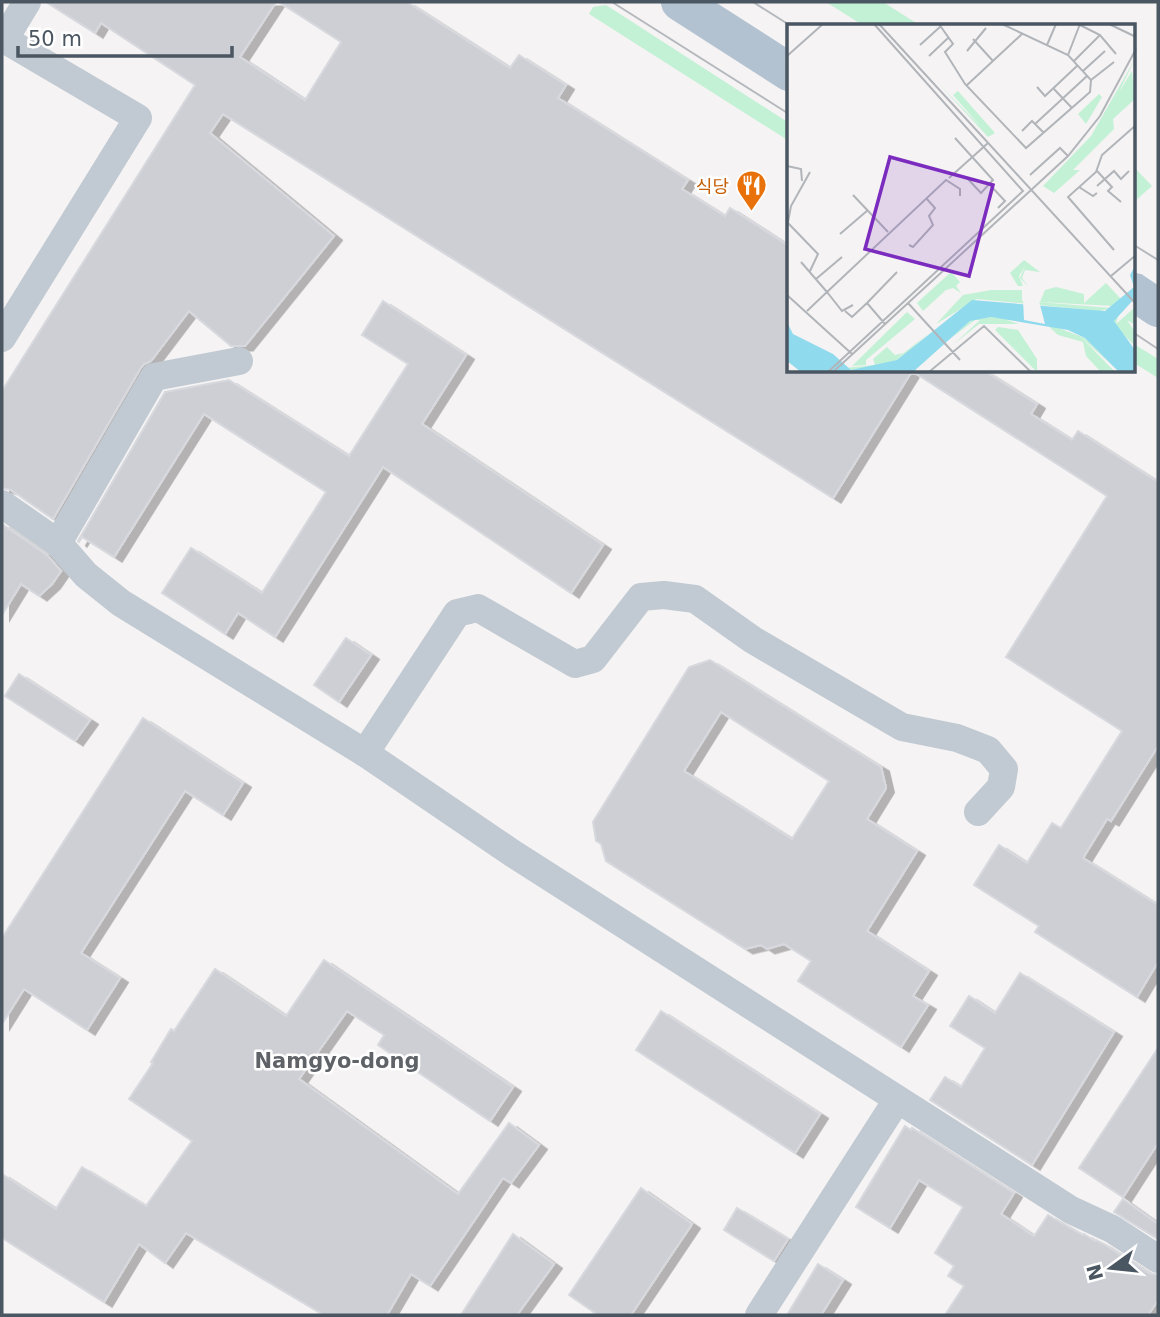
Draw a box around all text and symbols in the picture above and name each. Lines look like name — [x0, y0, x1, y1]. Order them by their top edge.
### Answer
scale bar — [18, 14, 231, 58]
inset map — [787, 24, 1136, 373]
text: 50 m — [28, 27, 82, 51]
restaurant icon: 식당 — [735, 169, 769, 213]
place label: 식당 — [696, 176, 729, 197]
district label: Namgyo-dong — [255, 1049, 419, 1073]
north arrow — [1076, 1233, 1146, 1303]
text: N — [1082, 1262, 1107, 1283]

